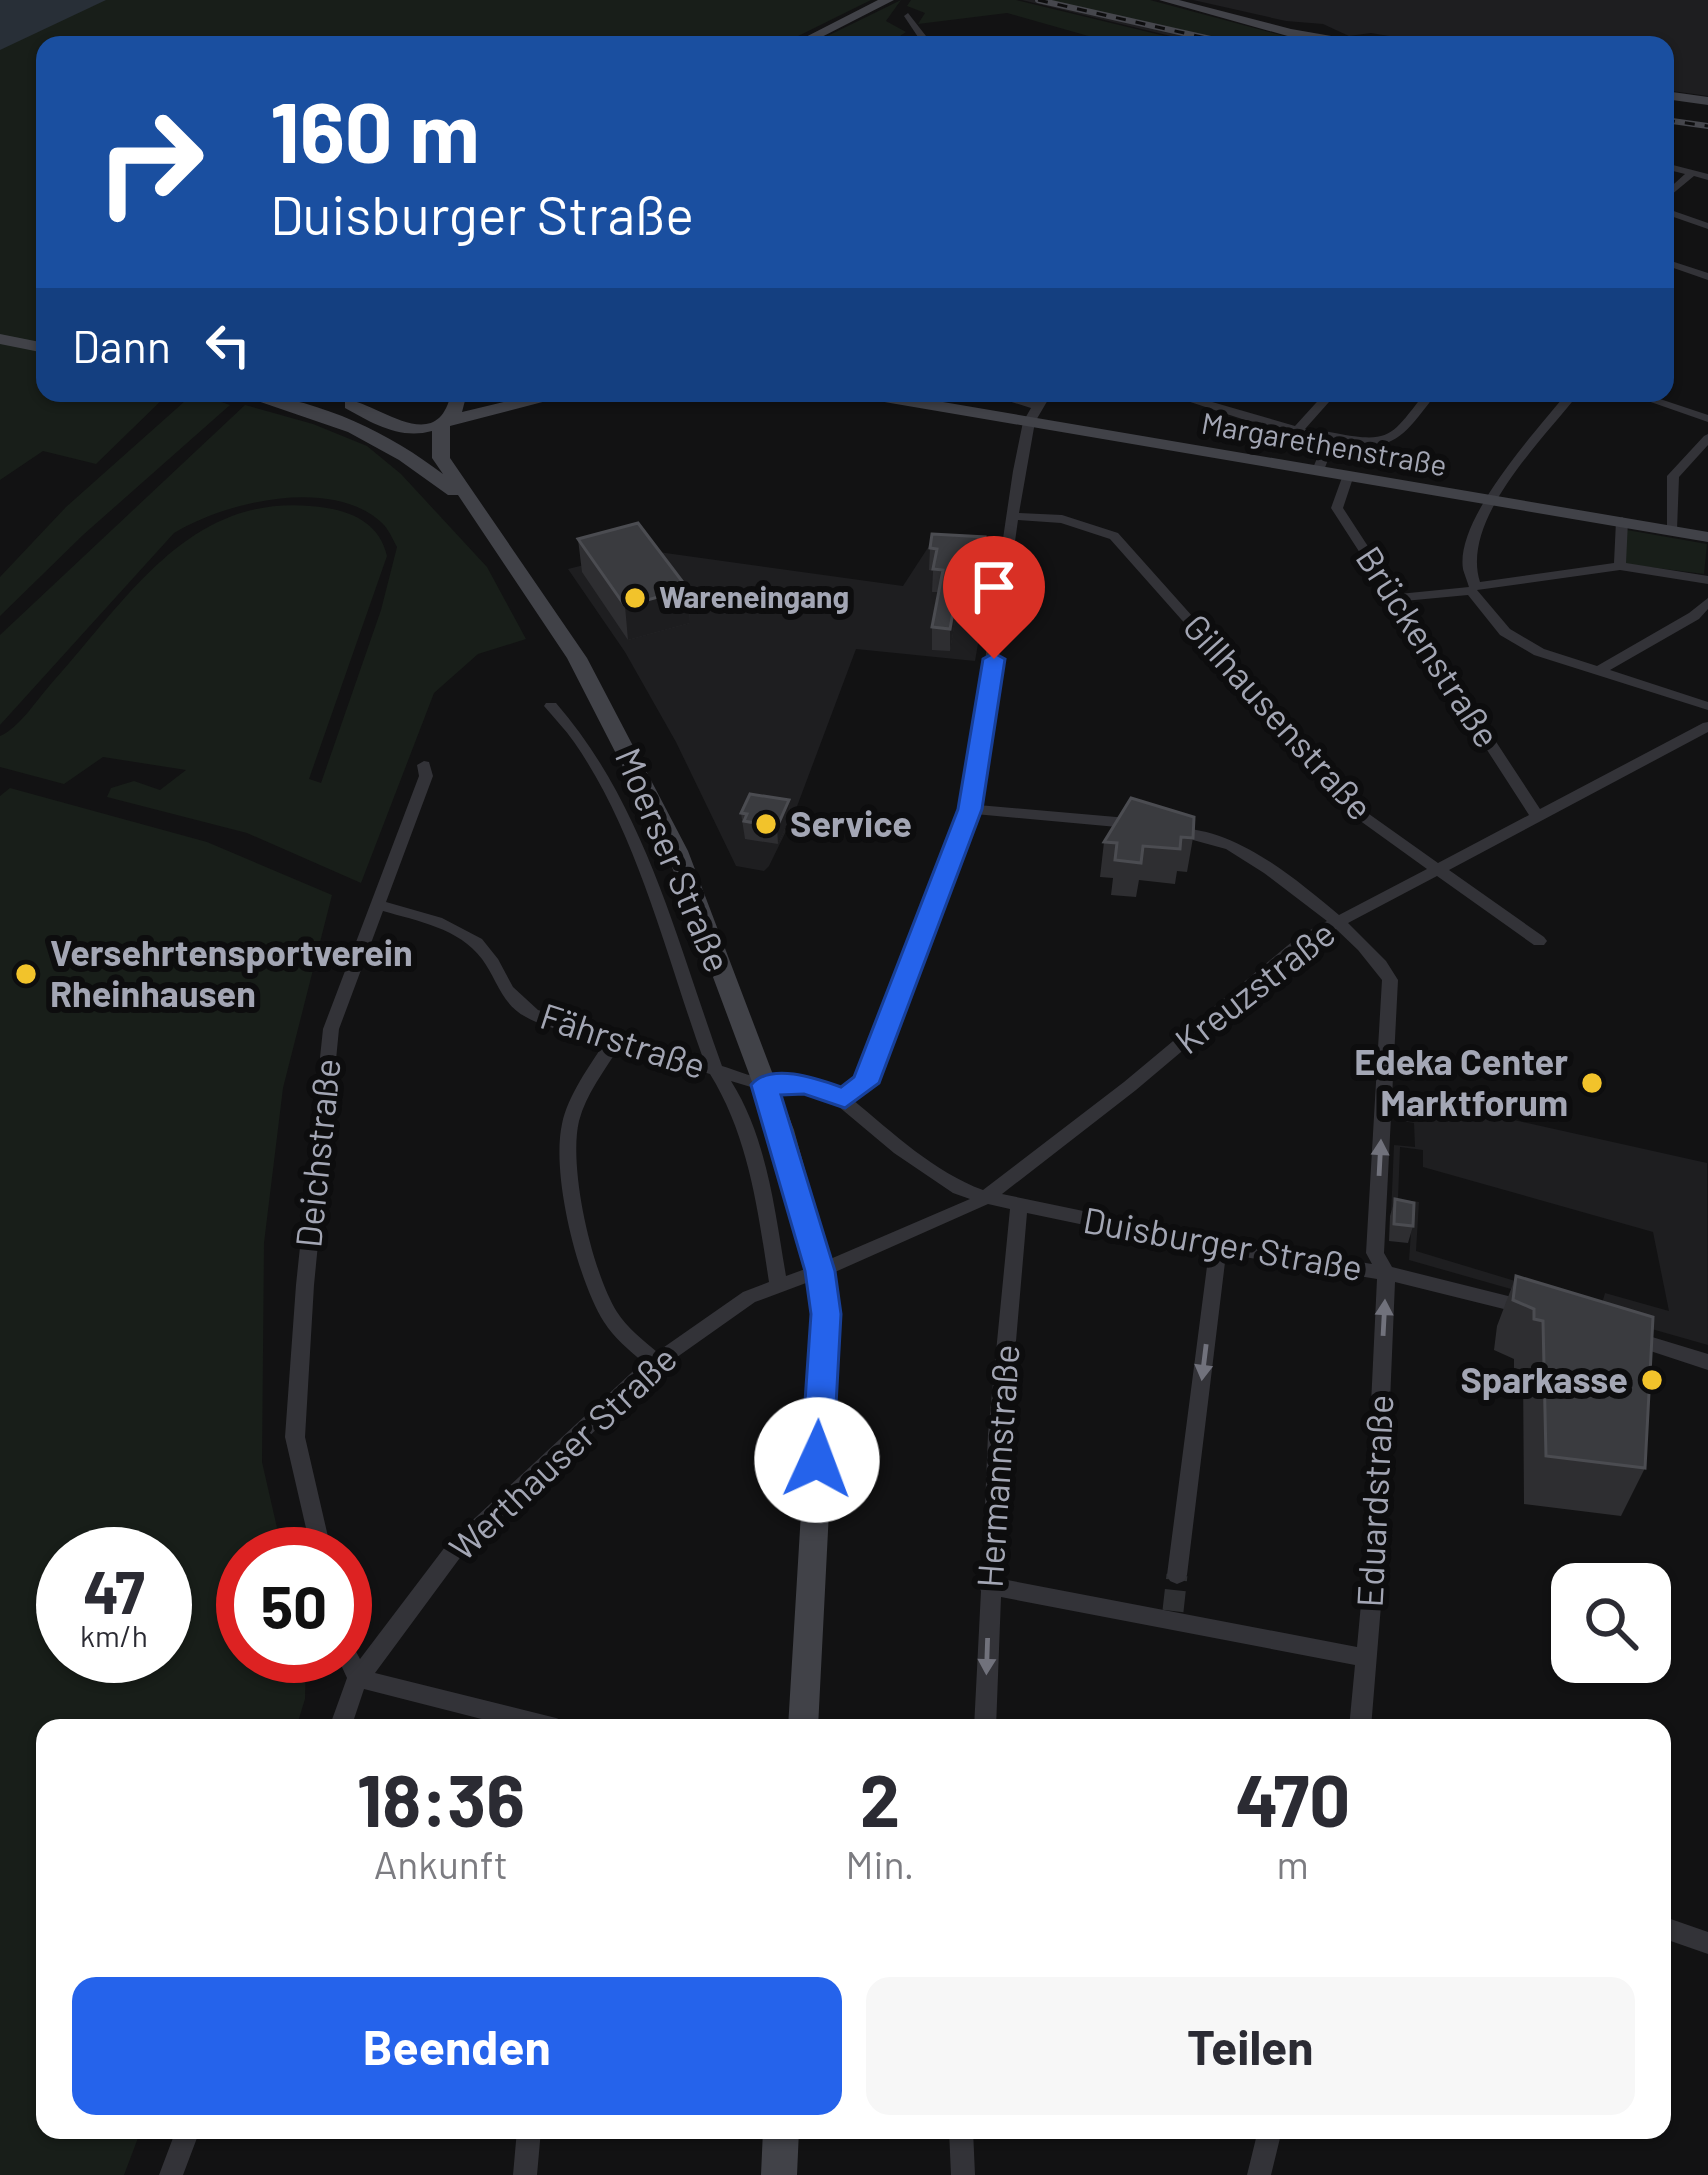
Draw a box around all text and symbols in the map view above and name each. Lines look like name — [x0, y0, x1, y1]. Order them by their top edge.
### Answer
text: 160 m — [270, 79, 480, 180]
icon: right — [72, 84, 228, 240]
text: Duisburger Straße — [270, 181, 694, 246]
icon: left — [195, 312, 261, 378]
text: Dann — [72, 318, 171, 372]
street label: Margarethenstraße — [1199, 404, 1450, 482]
pin — [943, 536, 1045, 659]
street label: Brückenstraße — [1348, 538, 1510, 755]
icon: arrive — [961, 554, 1027, 620]
place label: Wareneingang — [659, 578, 849, 614]
marker: Wareneingang — [622, 585, 648, 611]
street label: Gillhausenstraße — [1176, 604, 1383, 828]
street label: Moerser Straße — [608, 741, 741, 978]
place label: Service — [790, 801, 912, 844]
marker: Service — [753, 811, 779, 837]
street label: Kreuzstraße — [1166, 910, 1342, 1061]
place label: Versehrtensportverein Rheinhausen — [50, 930, 413, 1014]
marker: Versehrtensportverein Rheinhausen — [13, 961, 39, 987]
street label: Fährstraße — [535, 993, 711, 1086]
place label: Edeka Center Marktforum — [1354, 1039, 1568, 1123]
street label: Deichstraße — [285, 1056, 348, 1249]
marker: Edeka Center Marktforum — [1579, 1070, 1605, 1096]
one-way arrow — [1371, 1138, 1390, 1176]
street label: Duisburger Straße — [1080, 1197, 1366, 1288]
one-way arrow — [1375, 1298, 1394, 1336]
street label: Werthauser Straße — [440, 1336, 684, 1568]
street label: Hermannstraße — [967, 1343, 1026, 1589]
one-way arrow — [1194, 1344, 1213, 1381]
place label: Sparkasse — [1460, 1357, 1628, 1400]
marker: Sparkasse — [1639, 1367, 1665, 1393]
street label: Eduardstraße — [1346, 1394, 1401, 1608]
position arrow — [754, 1397, 880, 1523]
speed limit sign: 50 — [216, 1527, 372, 1683]
text: 47 — [83, 1554, 145, 1626]
map controls — [1551, 1563, 1671, 1683]
button: search — [1551, 1563, 1671, 1683]
text: km/h — [80, 1617, 148, 1653]
one-way arrow — [977, 1638, 996, 1676]
text: 18:36 — [357, 1755, 525, 1841]
text: 2 — [860, 1755, 900, 1841]
text: 470 — [1235, 1755, 1350, 1841]
text: Ankunft — [374, 1840, 508, 1887]
text: Min. — [846, 1840, 914, 1887]
text: m — [1277, 1840, 1309, 1887]
button: Beenden — [72, 1977, 842, 2115]
button: Teilen — [866, 1977, 1635, 2115]

